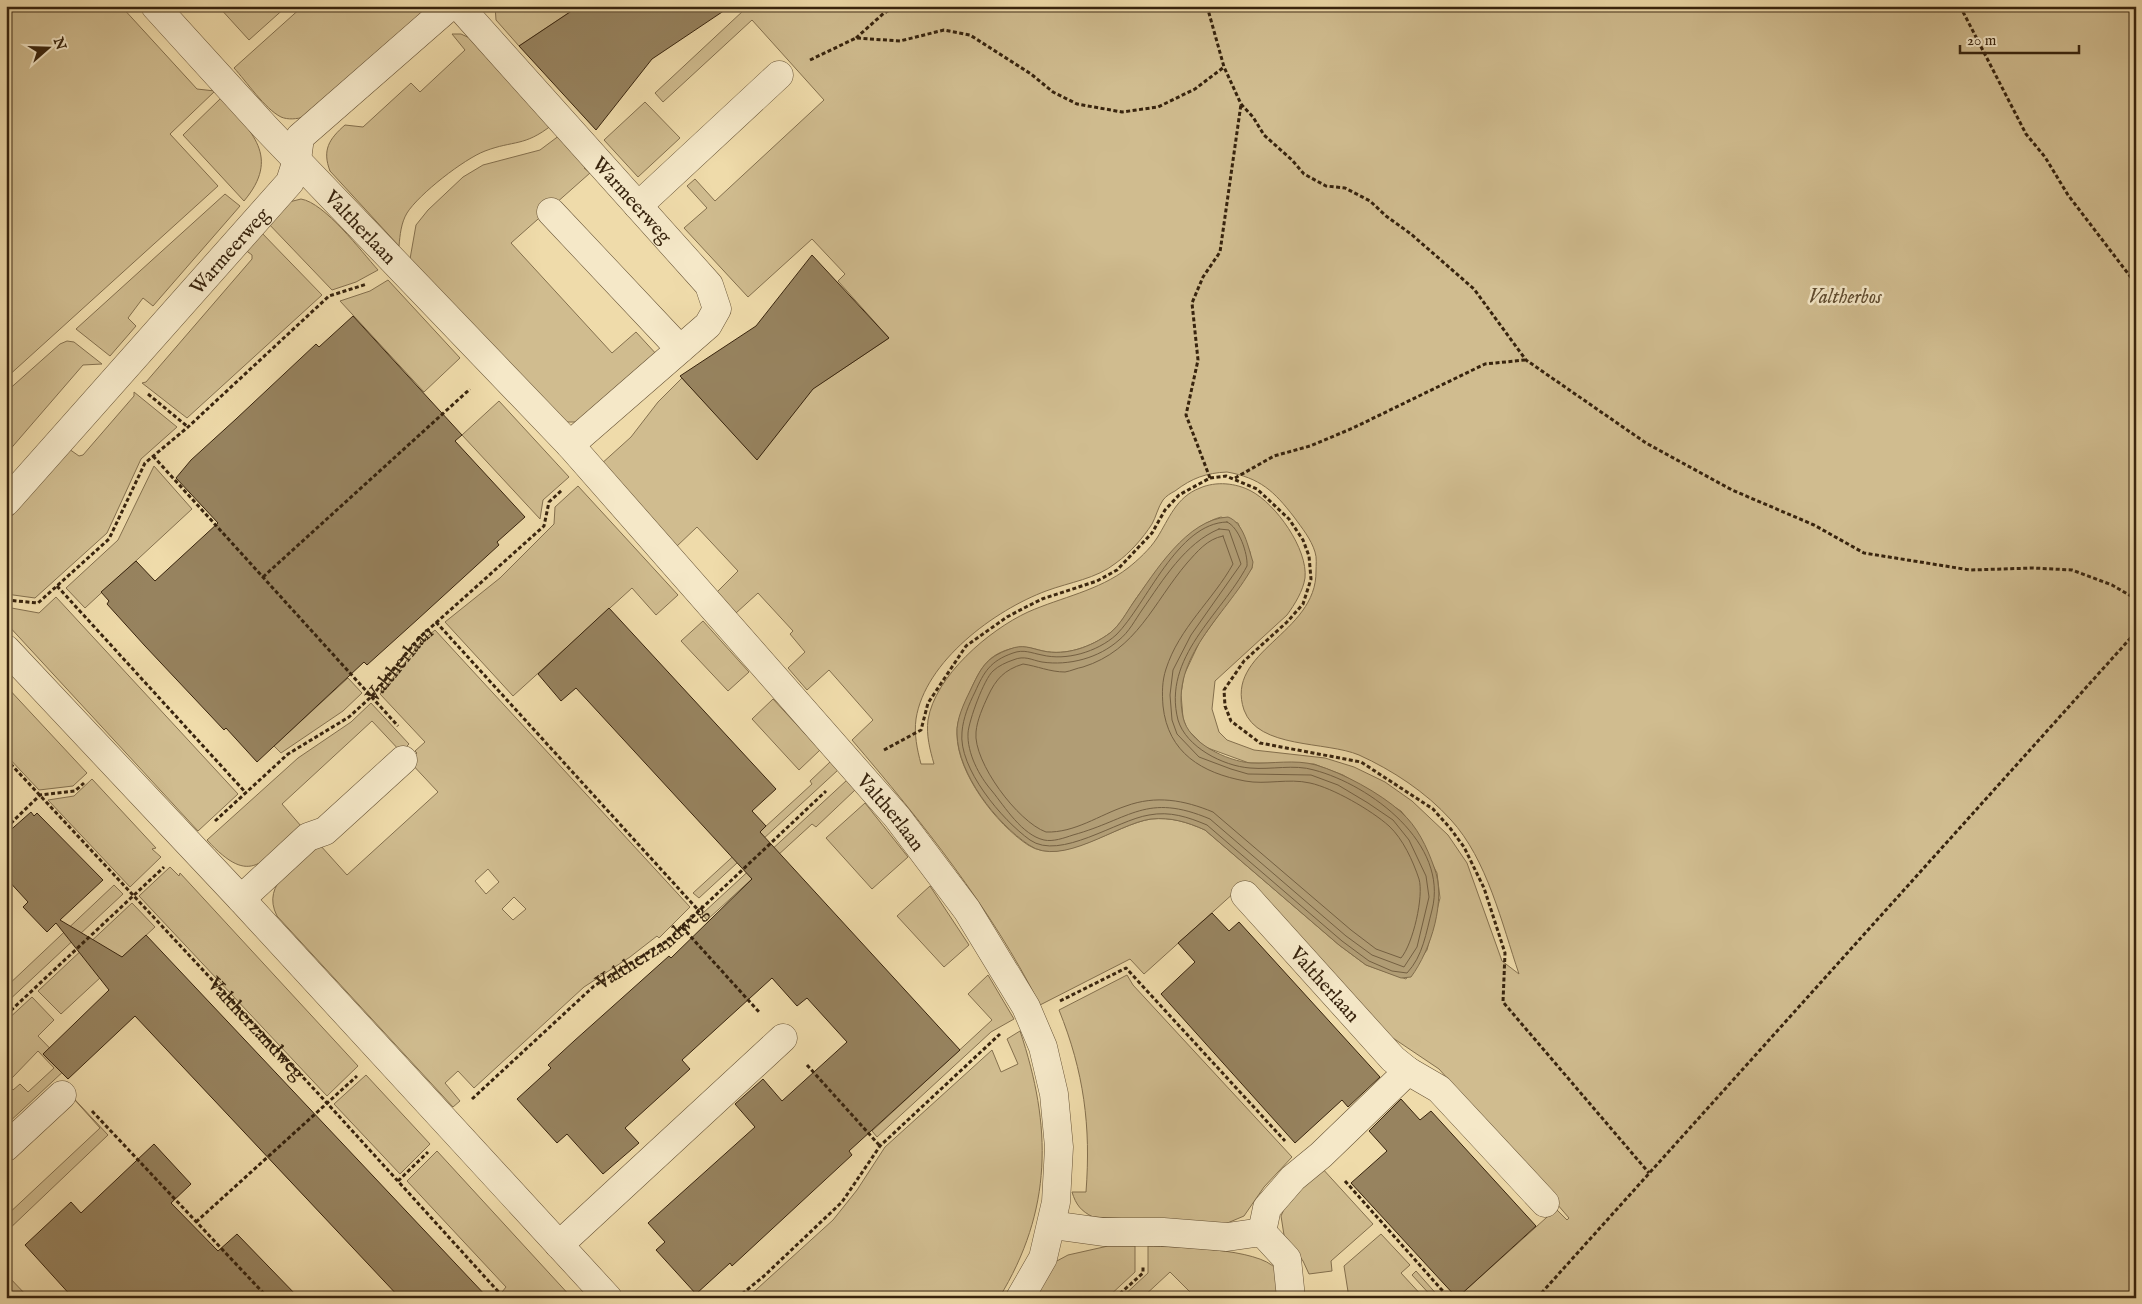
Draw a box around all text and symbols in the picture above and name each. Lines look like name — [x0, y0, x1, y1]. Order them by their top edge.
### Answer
north arrow — [22, 22, 72, 72]
scale bar — [1960, 22, 2078, 54]
text: 20 m — [1967, 31, 1997, 50]
text: N — [48, 34, 70, 53]
street label: Warmeerweg — [586, 152, 678, 250]
street label: Valtherlaan — [318, 185, 401, 271]
street label: Warmeerweg — [185, 202, 276, 300]
park label: Valtherbos — [1808, 285, 1882, 310]
street label: Valtherlaan — [360, 620, 439, 709]
street label: Valtherlaan — [850, 768, 930, 857]
street label: Valtherzandweg — [590, 898, 714, 997]
street label: Valtherlaan — [1283, 941, 1365, 1028]
street label: Valtherzandweg — [201, 972, 311, 1087]

